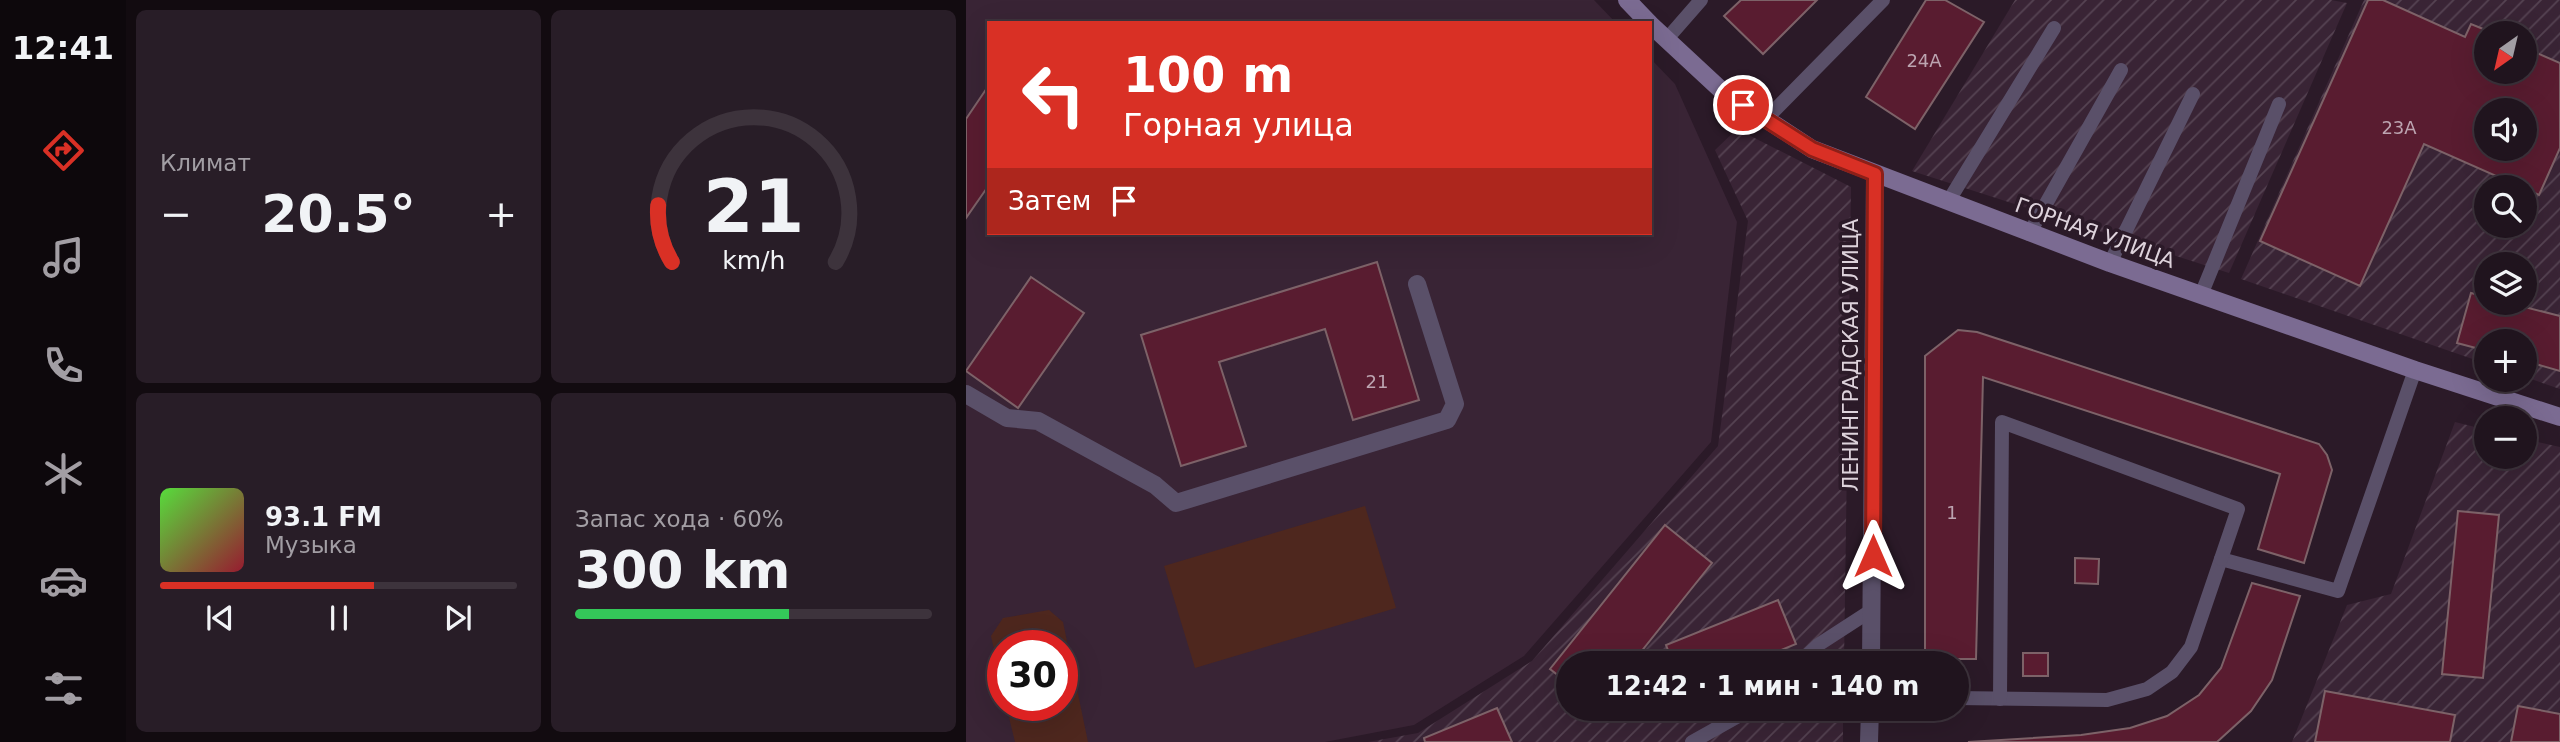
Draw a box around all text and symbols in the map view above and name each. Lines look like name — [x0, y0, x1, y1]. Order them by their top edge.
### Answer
north arrow — [2474, 21, 2538, 84]
map controls — [2474, 21, 2537, 469]
text: 12:41 — [12, 29, 114, 67]
text: 100 m — [1123, 47, 1293, 104]
icon: left — [1008, 49, 1099, 140]
house number: 24А — [1906, 50, 1942, 71]
pin — [1713, 75, 1773, 135]
icon: arrive — [1724, 86, 1762, 124]
button: sound — [2474, 98, 2537, 161]
text: Горная улица — [1123, 106, 1354, 144]
house number: 23А — [2381, 117, 2417, 138]
icon: directions — [39, 126, 88, 175]
text: Климат — [160, 150, 251, 176]
text: 21 — [703, 165, 804, 250]
button: search — [2474, 175, 2537, 238]
icon: arrive — [1105, 182, 1143, 220]
text: 20.5° — [261, 184, 416, 244]
text: Затем — [1008, 186, 1091, 216]
text: − — [160, 192, 192, 236]
text: + — [485, 192, 517, 236]
street label: ГОРНАЯ УЛИЦА — [2012, 193, 2179, 273]
street label: ЛЕНИНГРАДСКАЯ УЛИЦА — [1839, 218, 1863, 491]
icon: music — [39, 233, 88, 282]
text: km/h — [722, 246, 785, 275]
button: layers — [2474, 252, 2537, 315]
button: + — [2474, 329, 2537, 392]
icon: phone — [39, 341, 88, 390]
house number: 21 — [1366, 371, 1388, 392]
button: − — [2474, 406, 2537, 469]
icon: climate — [39, 449, 88, 498]
text: 93.1 FM — [265, 502, 382, 532]
house number: 1 — [1946, 502, 1958, 523]
text: Запас хода · 60% — [575, 506, 784, 532]
position arrow — [1836, 519, 1910, 593]
text: Музыка — [265, 532, 357, 558]
text: 300 km — [575, 540, 790, 600]
icon: car — [39, 556, 88, 605]
icon: previous — [201, 599, 239, 637]
icon: pause — [320, 599, 358, 637]
icon: next — [439, 599, 477, 637]
speed limit sign: 30 — [987, 630, 1078, 721]
icon: filters — [39, 664, 88, 713]
text: 12:42 · 1 мин · 140 m — [1606, 671, 1919, 701]

